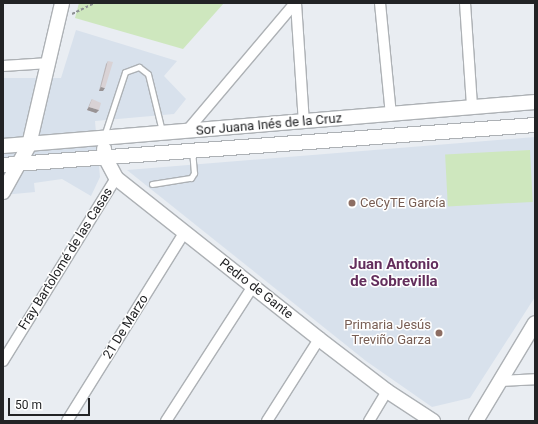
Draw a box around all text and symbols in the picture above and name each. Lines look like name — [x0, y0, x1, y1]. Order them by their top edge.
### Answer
street label: Sor Juana Inés de la Cruz — [195, 111, 343, 139]
street label: Fray Bartolomé de las Casas — [16, 185, 116, 333]
place label: CeCyTE García — [360, 195, 446, 211]
marker: CeCyTE García — [347, 198, 357, 208]
street label: Pedro de Gante — [216, 255, 296, 323]
district label: Juan Antonio de Sobrevilla — [349, 255, 439, 290]
street label: 21 De Marzo — [100, 292, 152, 362]
place label: Primaria Jesús Treviño Garza — [344, 318, 431, 349]
marker: Primaria Jesús Treviño Garza — [434, 328, 444, 338]
scale bar — [10, 390, 92, 416]
text: 50 m — [15, 398, 42, 412]

